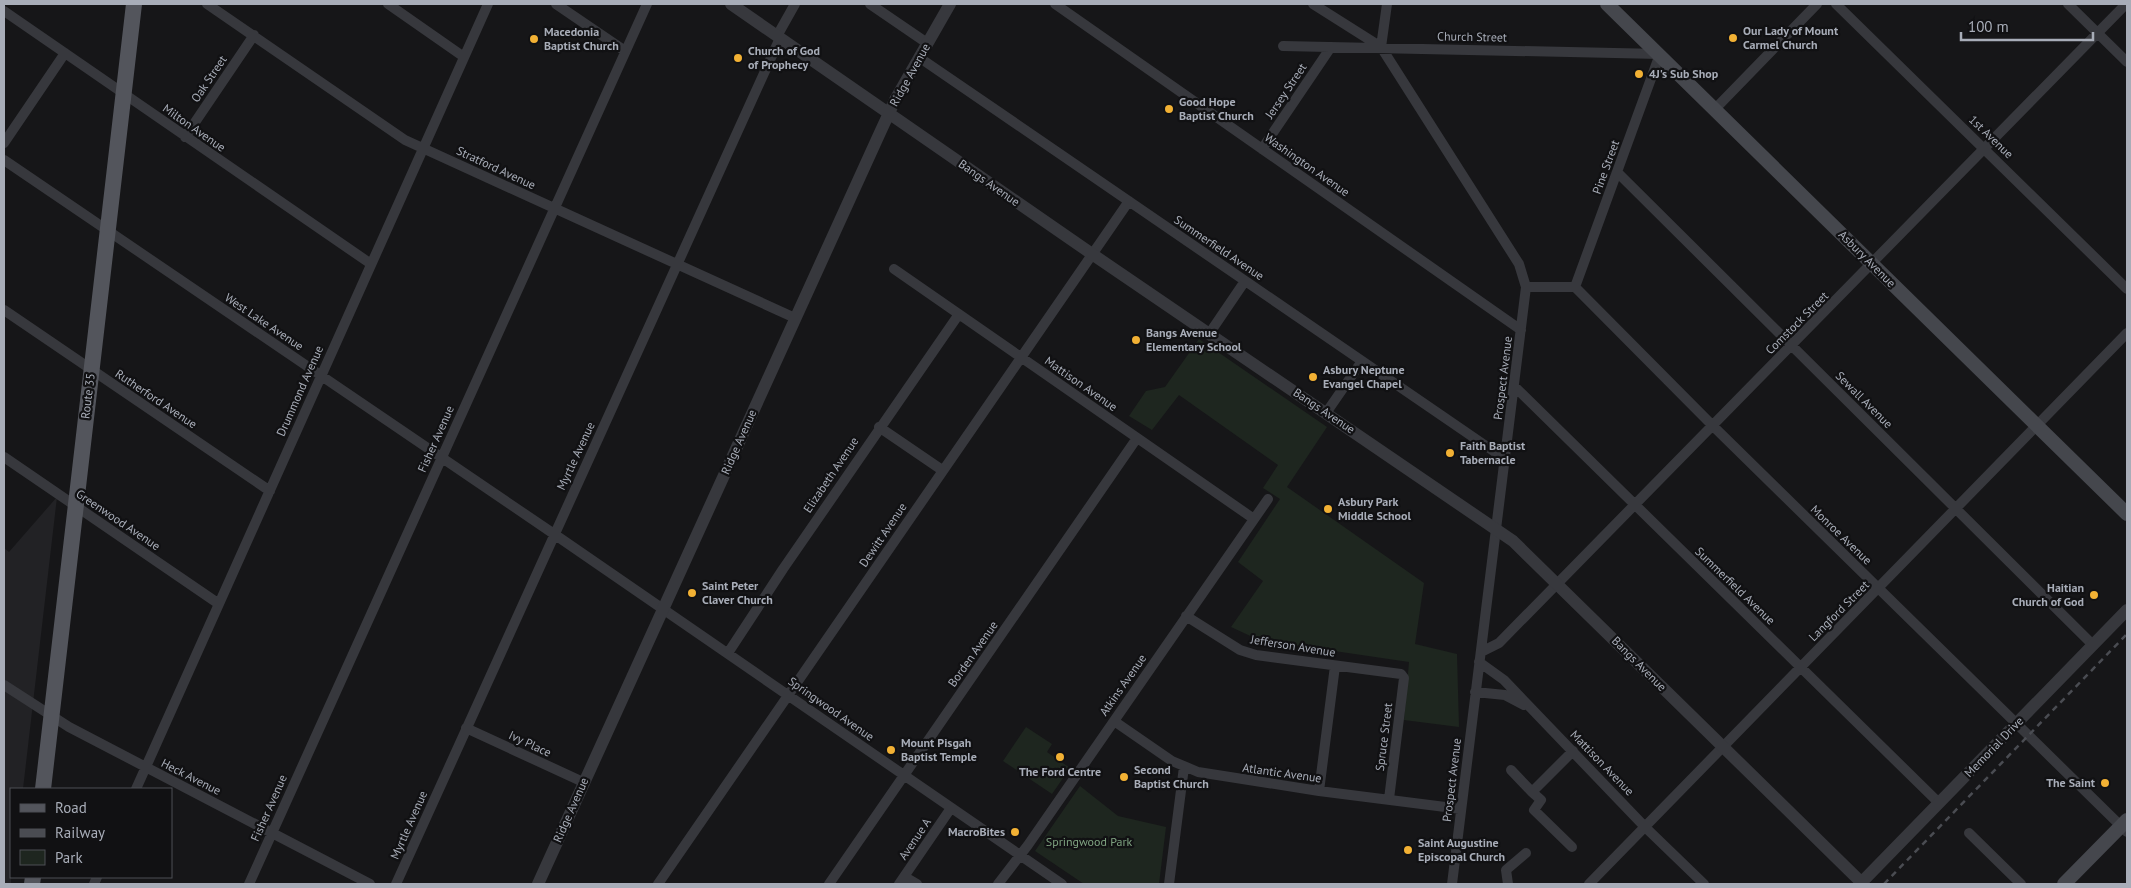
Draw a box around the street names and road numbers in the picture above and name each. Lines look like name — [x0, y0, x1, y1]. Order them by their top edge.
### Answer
street label: Church Street — [1437, 28, 1507, 45]
street label: Ridge Avenue — [886, 41, 933, 109]
street label: Oak Street — [187, 52, 230, 105]
street label: Jersey Street — [1261, 60, 1310, 122]
street label: Milton Avenue — [160, 100, 229, 155]
street label: 1st Avenue — [1966, 112, 2017, 161]
street label: Washington Avenue — [1262, 130, 1353, 200]
street label: Pine Street — [1589, 138, 1622, 196]
street label: Stratford Avenue — [454, 143, 538, 192]
street label: Bangs Avenue — [956, 156, 1023, 209]
street label: Summerfield Avenue — [1171, 212, 1267, 283]
street label: Asbury Avenue — [1836, 227, 1899, 290]
street label: Comstock Street — [1762, 288, 1831, 357]
street label: West Lake Avenue — [222, 290, 307, 353]
street label: Prospect Avenue — [1490, 335, 1515, 421]
street label: Drummond Avenue — [273, 343, 326, 438]
street label: Mattison Avenue — [1042, 353, 1120, 414]
street label: Rutherford Avenue — [113, 366, 200, 431]
street label: Sewall Avenue — [1833, 368, 1896, 431]
street label: Route 35 — [77, 372, 98, 420]
street label: Bangs Avenue — [1291, 384, 1358, 437]
street label: Fisher Avenue — [414, 403, 457, 475]
street label: Ridge Avenue — [718, 407, 760, 477]
street label: Myrtle Avenue — [553, 419, 598, 492]
street label: Elizabeth Avenue — [800, 434, 861, 515]
street label: Greenwood Avenue — [73, 486, 163, 553]
street label: Dewitt Avenue — [856, 500, 910, 570]
street label: Monroe Avenue — [1808, 502, 1875, 568]
street label: Summerfield Avenue — [1692, 544, 1778, 628]
street label: Langford Street — [1805, 577, 1872, 644]
street label: Borden Avenue — [944, 618, 1001, 690]
street label: Jefferson Avenue — [1249, 631, 1337, 660]
street label: Bangs Avenue — [1609, 633, 1670, 694]
street label: Atkins Avenue — [1096, 651, 1149, 718]
street label: Springwood Avenue — [785, 673, 877, 744]
street label: Spruce Street — [1372, 702, 1395, 772]
street label: Memorial Drive — [1961, 713, 2026, 780]
street label: Ivy Place — [507, 727, 554, 760]
street label: Mattison Avenue — [1567, 727, 1637, 798]
street label: Prospect Avenue — [1439, 737, 1464, 823]
street label: Heck Avenue — [159, 755, 224, 798]
street label: Atlantic Avenue — [1242, 760, 1323, 785]
street label: Fisher Avenue — [247, 772, 290, 844]
street label: Ridge Avenue — [550, 775, 592, 845]
street label: Myrtle Avenue — [387, 788, 430, 861]
street label: Avenue A — [895, 815, 934, 863]

